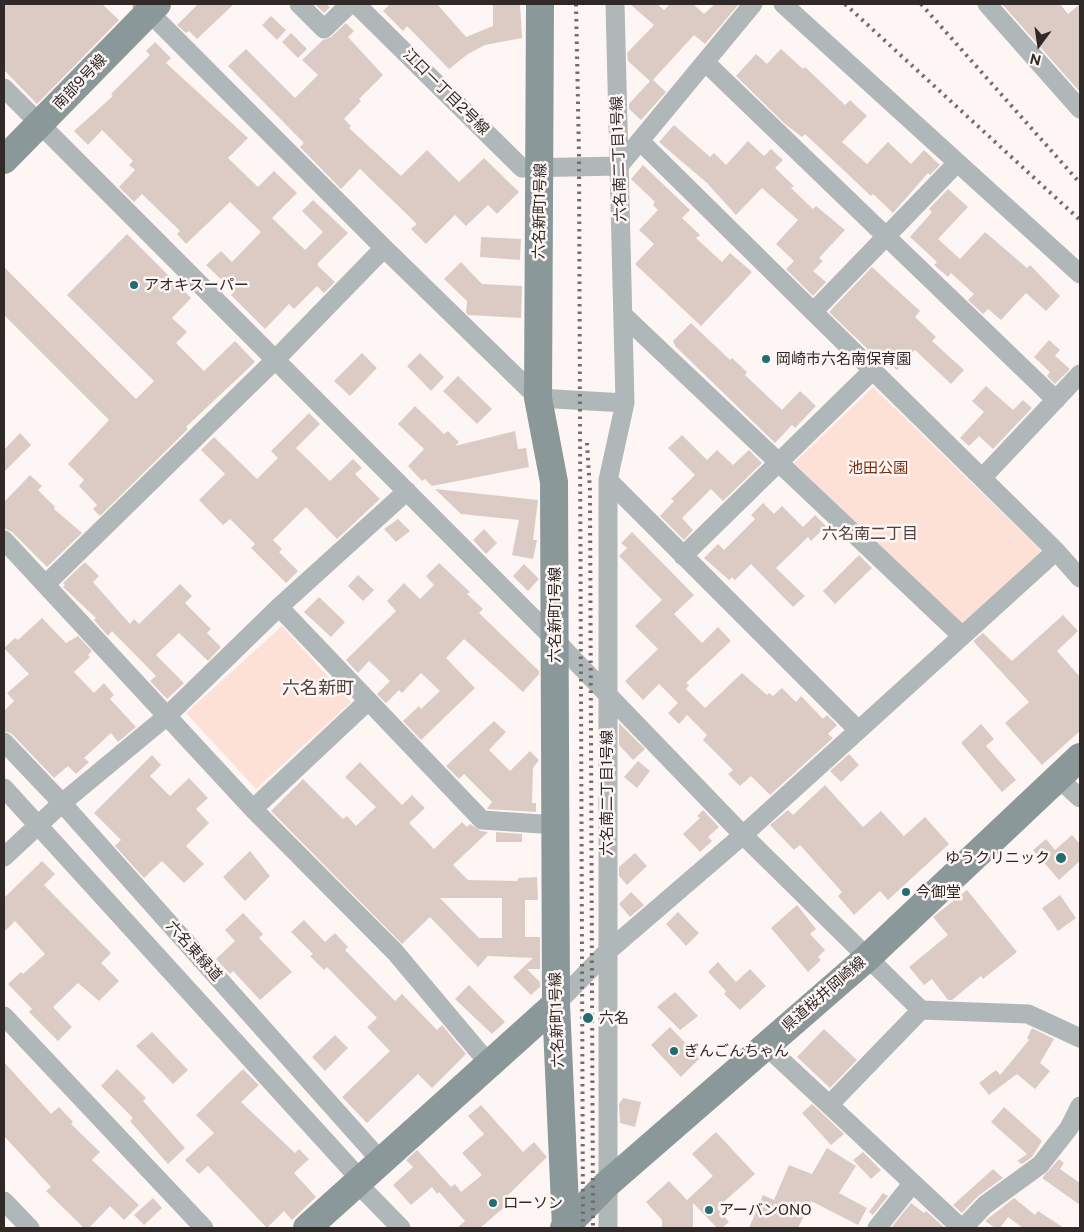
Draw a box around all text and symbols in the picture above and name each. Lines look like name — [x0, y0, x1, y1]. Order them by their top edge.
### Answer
north arrow — [1014, 20, 1064, 70]
street label: 江口一丁目2号線 — [399, 45, 493, 139]
text: N — [1028, 50, 1043, 69]
street label: 南部9号線 — [49, 51, 111, 113]
street label: 六名南二丁目1号線 — [608, 96, 630, 222]
street label: 六名新町1号線 — [530, 163, 550, 259]
place label: アオキスーパー — [144, 276, 249, 294]
marker: アオキスーパー — [128, 279, 140, 291]
place label: 岡崎市六名南保育園 — [776, 350, 911, 368]
marker: 岡崎市六名南保育園 — [760, 353, 772, 365]
park label: 池田公園 — [848, 459, 908, 477]
district label: 六名南二丁目 — [822, 524, 918, 544]
street label: 六名新町1号線 — [546, 567, 564, 663]
district label: 六名新町 — [282, 677, 354, 699]
street label: 六名南二丁目1号線 — [598, 730, 616, 856]
place label: ゆうクリニック — [945, 849, 1050, 867]
marker: ゆうクリニック — [1054, 851, 1068, 865]
place label: 今御堂 — [916, 883, 961, 901]
marker: 今御堂 — [900, 886, 912, 898]
street label: 六名東緑道 — [162, 917, 226, 985]
street label: 県道桜井岡崎線 — [778, 953, 870, 1035]
street label: 六名新町1号線 — [546, 972, 568, 1068]
place label: 六名 — [599, 1009, 629, 1027]
marker: 六名 — [581, 1011, 595, 1025]
place label: ぎんごんちゃん — [684, 1042, 789, 1060]
marker: ぎんごんちゃん — [668, 1045, 680, 1057]
place label: ローソン — [503, 1194, 563, 1212]
marker: ローソン — [487, 1197, 499, 1209]
place label: アーバンONO — [719, 1201, 811, 1219]
marker: アーバンONO — [703, 1204, 715, 1216]

